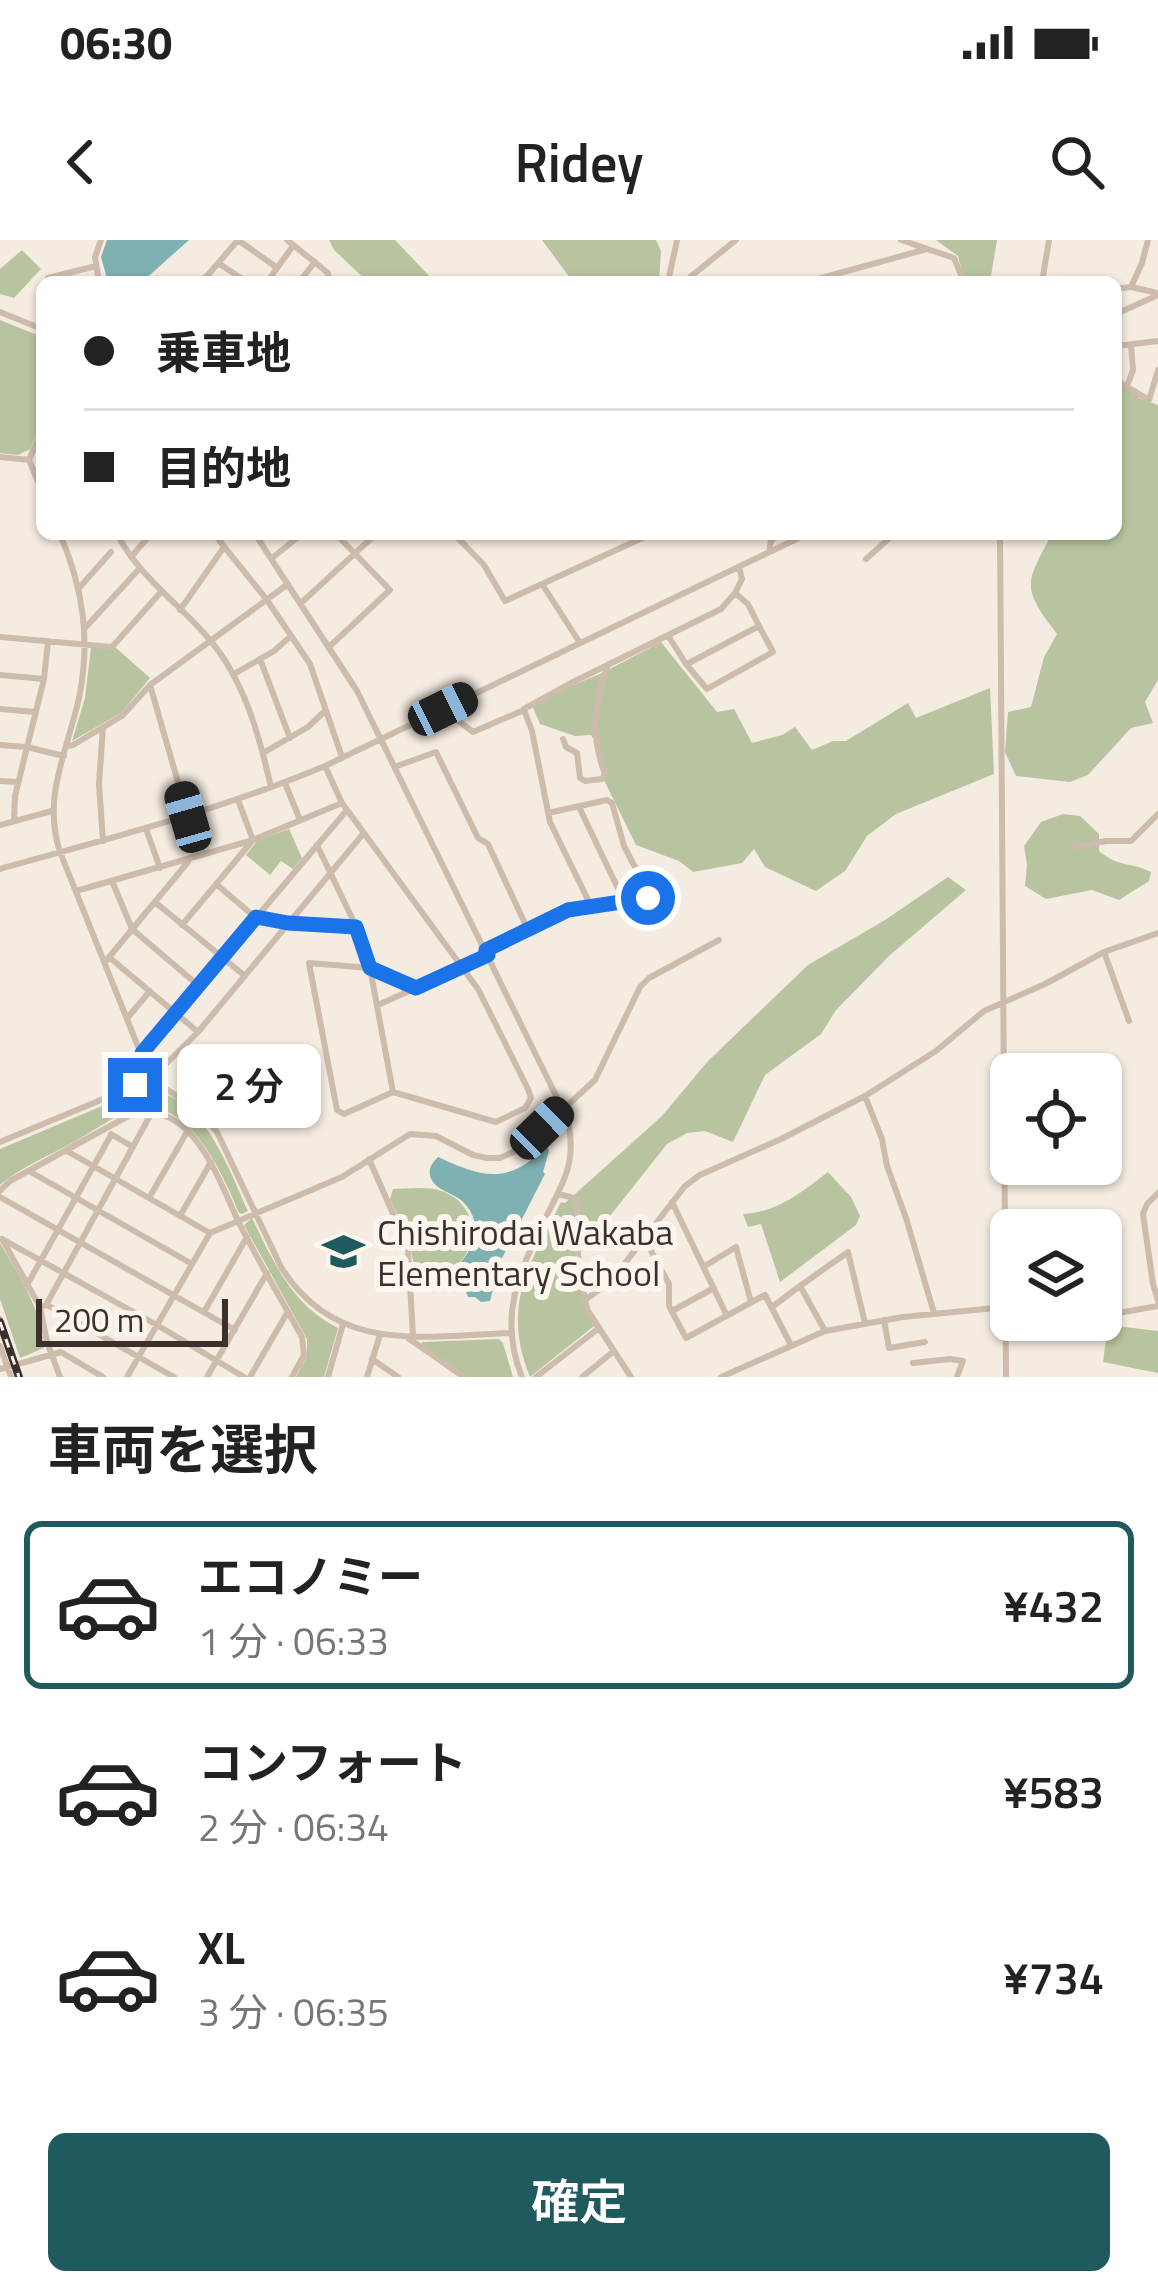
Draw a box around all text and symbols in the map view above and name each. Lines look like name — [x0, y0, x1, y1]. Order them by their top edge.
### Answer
text: 06:30 — [60, 8, 172, 76]
text: Ridey — [514, 121, 644, 203]
icon: back — [48, 129, 114, 195]
icon: search — [1044, 129, 1110, 195]
text: 乗車地 — [156, 318, 291, 386]
text: 目的地 — [156, 433, 291, 501]
car — [403, 677, 483, 741]
car — [161, 777, 215, 857]
route start — [621, 871, 675, 925]
callout: 2 分 — [177, 1043, 321, 1127]
map controls — [990, 1053, 1122, 1341]
button: locate — [990, 1053, 1122, 1185]
text: 2 分 — [214, 1056, 284, 1115]
route end — [108, 1058, 162, 1112]
car — [504, 1090, 580, 1166]
place label: Chishirodai Wakaba Elementary School — [377, 1204, 673, 1300]
button: layers — [990, 1209, 1122, 1341]
school or university icon: Chishirodai Wakaba Elementary School — [320, 1229, 366, 1275]
scale bar — [36, 1293, 228, 1346]
text: 200 m — [54, 1295, 144, 1345]
text: 車両を選択 — [48, 1408, 318, 1490]
text: エコノミー — [198, 1542, 423, 1610]
icon: car — [54, 1551, 162, 1659]
text: ¥432 — [1003, 1571, 1104, 1639]
text: 1 分 · 06:33 — [198, 1611, 389, 1670]
text: コンフォート — [198, 1728, 467, 1796]
icon: car — [54, 1737, 162, 1845]
text: ¥583 — [1003, 1757, 1104, 1825]
text: 2 分 · 06:34 — [198, 1797, 389, 1856]
text: XL — [198, 1913, 245, 1981]
icon: car — [54, 1923, 162, 2031]
text: ¥734 — [1003, 1943, 1104, 2011]
text: 3 分 · 06:35 — [198, 1982, 389, 2041]
button: 確定 — [48, 2133, 1110, 2271]

